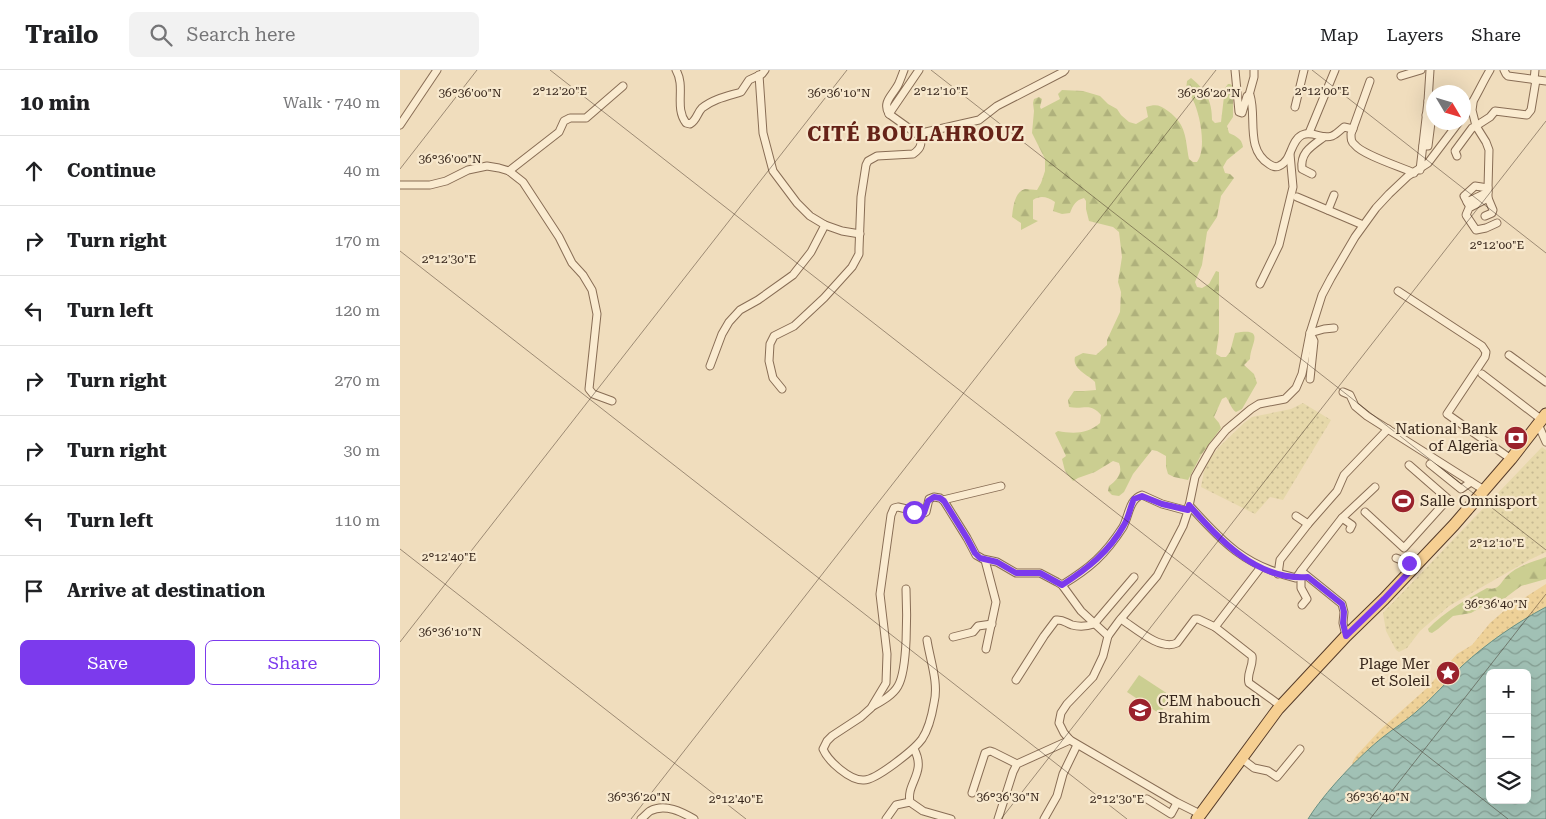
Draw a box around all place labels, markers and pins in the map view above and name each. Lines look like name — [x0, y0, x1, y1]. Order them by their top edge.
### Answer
place label: National Bank of Algeria — [1395, 420, 1498, 455]
bank icon: National Bank of Algeria — [1503, 425, 1529, 451]
sports icon: Salle Omnisport — [1390, 488, 1416, 514]
place label: Salle Omnisport — [1420, 492, 1537, 510]
place label: Plage Mer et Soleil — [1359, 655, 1430, 690]
place icon: Plage Mer et Soleil — [1435, 660, 1461, 686]
place label: CEM habouch Brahim — [1158, 692, 1261, 727]
school or university icon: CEM habouch Brahim — [1127, 697, 1153, 723]

